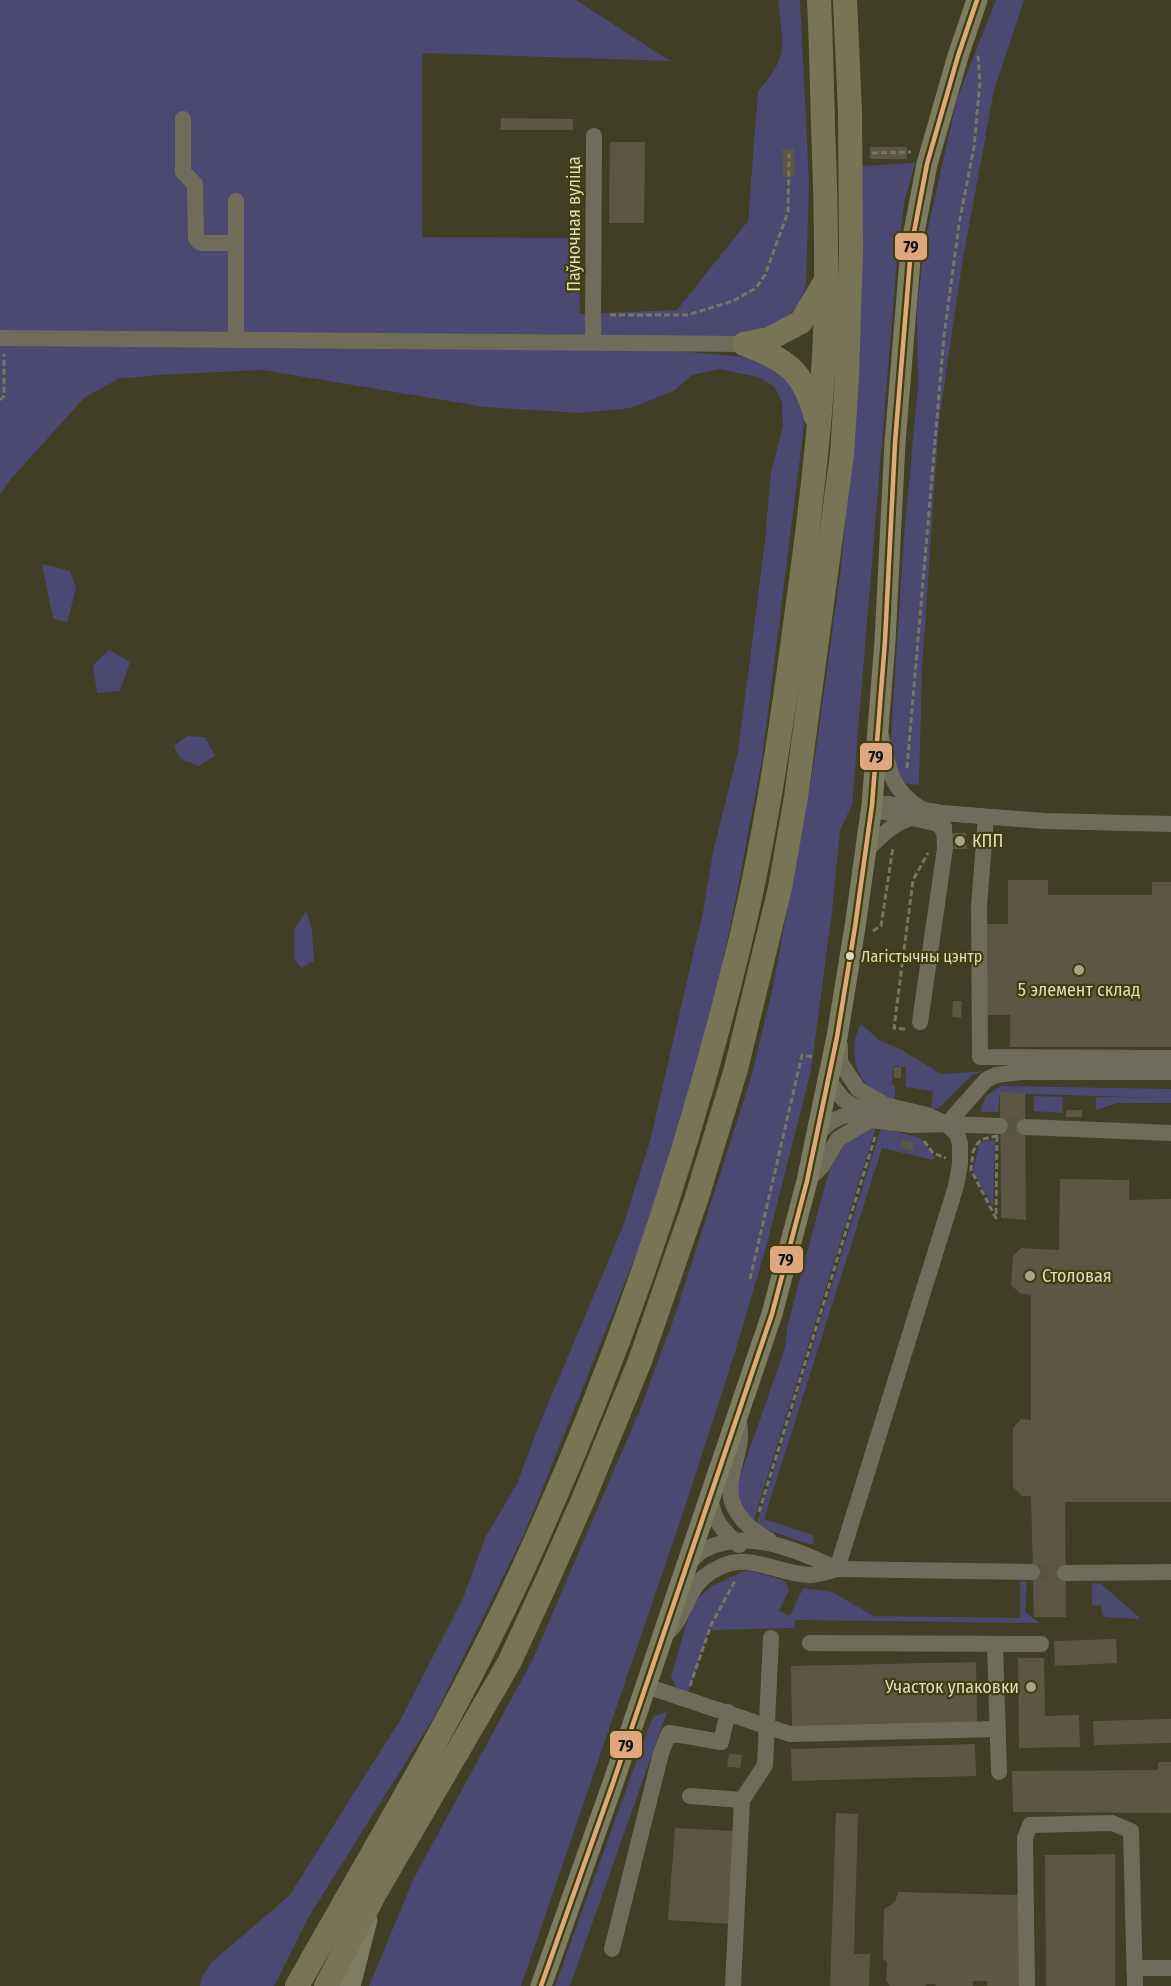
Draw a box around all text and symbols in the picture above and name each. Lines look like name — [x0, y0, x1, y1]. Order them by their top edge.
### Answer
street label: Паўночная вуліца — [563, 156, 585, 292]
line badge: 79 — [894, 232, 928, 261]
text: 79 — [904, 237, 918, 256]
line badge: 79 — [859, 742, 893, 771]
text: 79 — [869, 747, 883, 766]
place label: КПП — [972, 830, 1003, 852]
marker: КПП — [953, 834, 967, 848]
place label: Лагістычны цэнтр — [861, 947, 982, 966]
marker: Лагістычны цэнтр — [844, 950, 856, 962]
marker: 5 элемент склад — [1072, 963, 1086, 977]
place label: 5 элемент склад — [1018, 979, 1140, 1001]
line badge: 79 — [769, 1245, 804, 1274]
text: 79 — [779, 1250, 793, 1269]
place label: Столовая — [1042, 1265, 1112, 1287]
marker: Столовая — [1023, 1269, 1037, 1283]
place label: Участок упаковки — [884, 1676, 1019, 1698]
marker: Участок упаковки — [1024, 1680, 1038, 1694]
line badge: 79 — [609, 1730, 643, 1759]
text: 79 — [619, 1736, 633, 1755]

